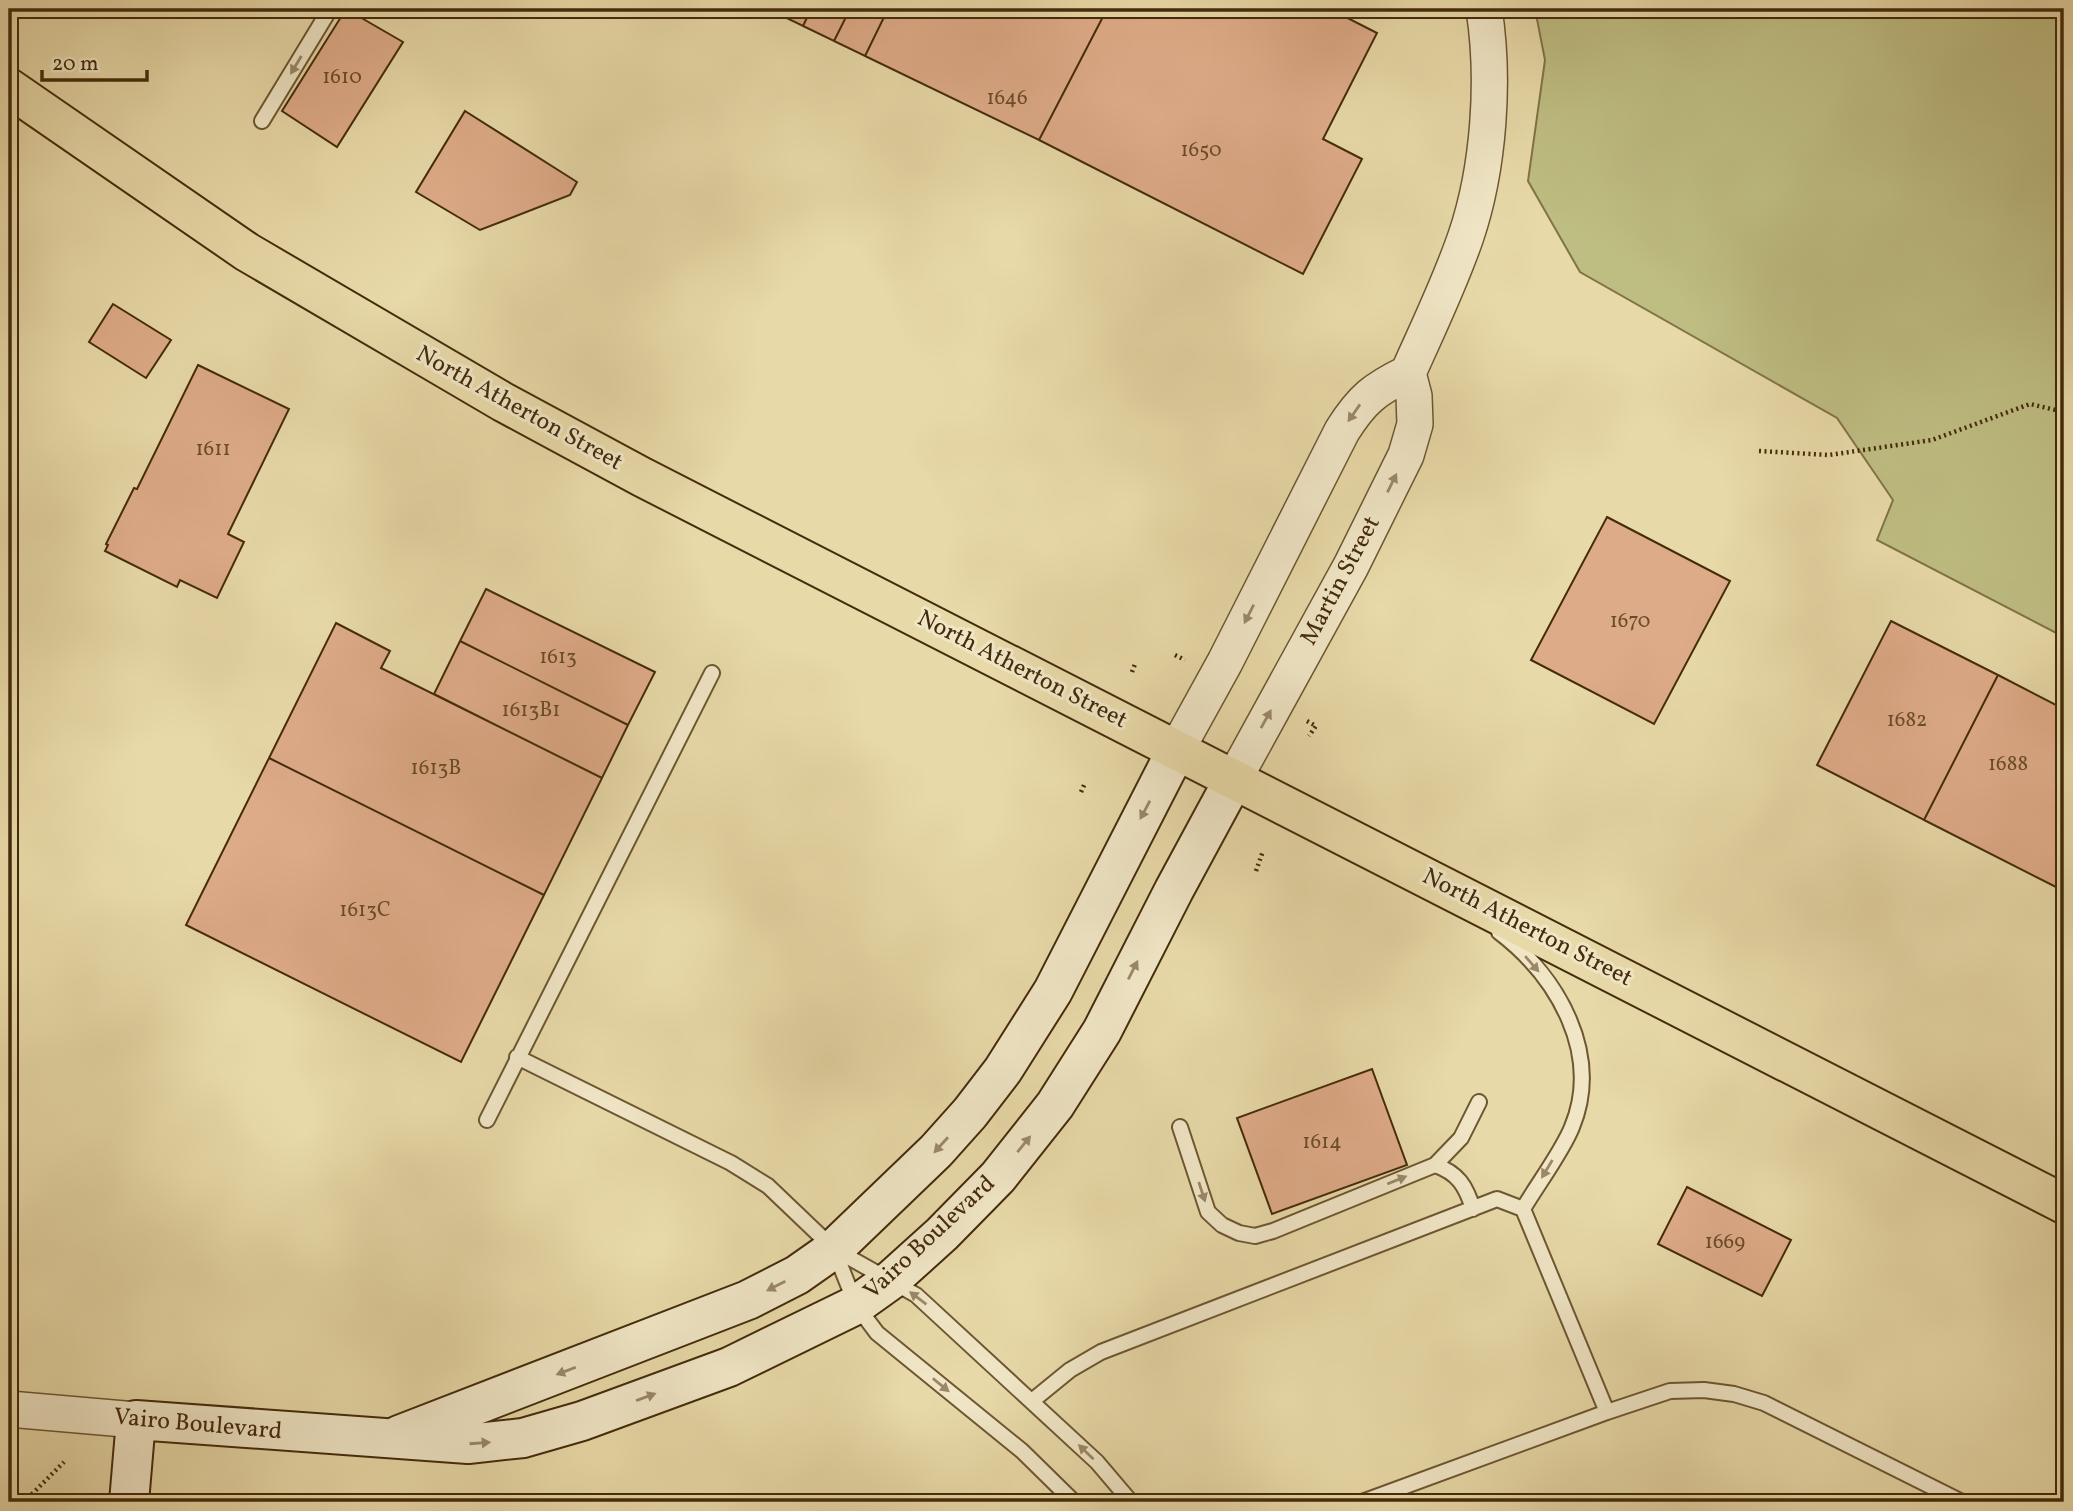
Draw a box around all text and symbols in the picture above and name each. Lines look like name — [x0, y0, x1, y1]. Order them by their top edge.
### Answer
scale bar — [42, 38, 147, 82]
text: 20 m — [52, 50, 98, 79]
one-way arrow — [290, 55, 303, 74]
house number: 1610 — [322, 63, 362, 92]
house number: 1646 — [986, 84, 1028, 113]
house number: 1650 — [1180, 136, 1222, 165]
street label: North Atherton Street — [409, 338, 629, 480]
one-way arrow — [1347, 404, 1361, 422]
house number: 1611 — [195, 435, 231, 464]
one-way arrow — [1386, 473, 1397, 493]
street label: Martin Street — [1293, 510, 1389, 652]
street label: North Atherton Street — [911, 602, 1133, 738]
one-way arrow — [1243, 604, 1254, 624]
house number: 1670 — [1610, 607, 1650, 636]
house number: 1613 — [539, 643, 577, 672]
house number: 1613B1 — [502, 696, 560, 725]
house number: 1682 — [1887, 706, 1927, 735]
one-way arrow — [1260, 709, 1272, 729]
house number: 1688 — [1988, 750, 2028, 779]
house number: 1613B — [411, 754, 461, 783]
one-way arrow — [1139, 800, 1151, 819]
street label: North Atherton Street — [1416, 860, 1638, 996]
house number: 1613C — [339, 896, 391, 925]
one-way arrow — [1523, 956, 1539, 973]
one-way arrow — [1127, 960, 1139, 980]
house number: 1614 — [1302, 1128, 1342, 1157]
one-way arrow — [933, 1136, 949, 1154]
one-way arrow — [1016, 1136, 1031, 1154]
one-way arrow — [1541, 1160, 1553, 1179]
street label: Vairo Boulevard — [857, 1168, 1003, 1308]
one-way arrow — [1387, 1175, 1408, 1186]
one-way arrow — [1197, 1182, 1207, 1203]
house number: 1669 — [1705, 1228, 1745, 1257]
one-way arrow — [766, 1279, 786, 1291]
one-way arrow — [909, 1291, 927, 1305]
one-way arrow — [555, 1365, 576, 1376]
one-way arrow — [932, 1377, 949, 1392]
one-way arrow — [636, 1392, 657, 1403]
street label: Vairo Boulevard — [112, 1401, 284, 1449]
one-way arrow — [469, 1438, 491, 1449]
one-way arrow — [1078, 1444, 1095, 1460]

